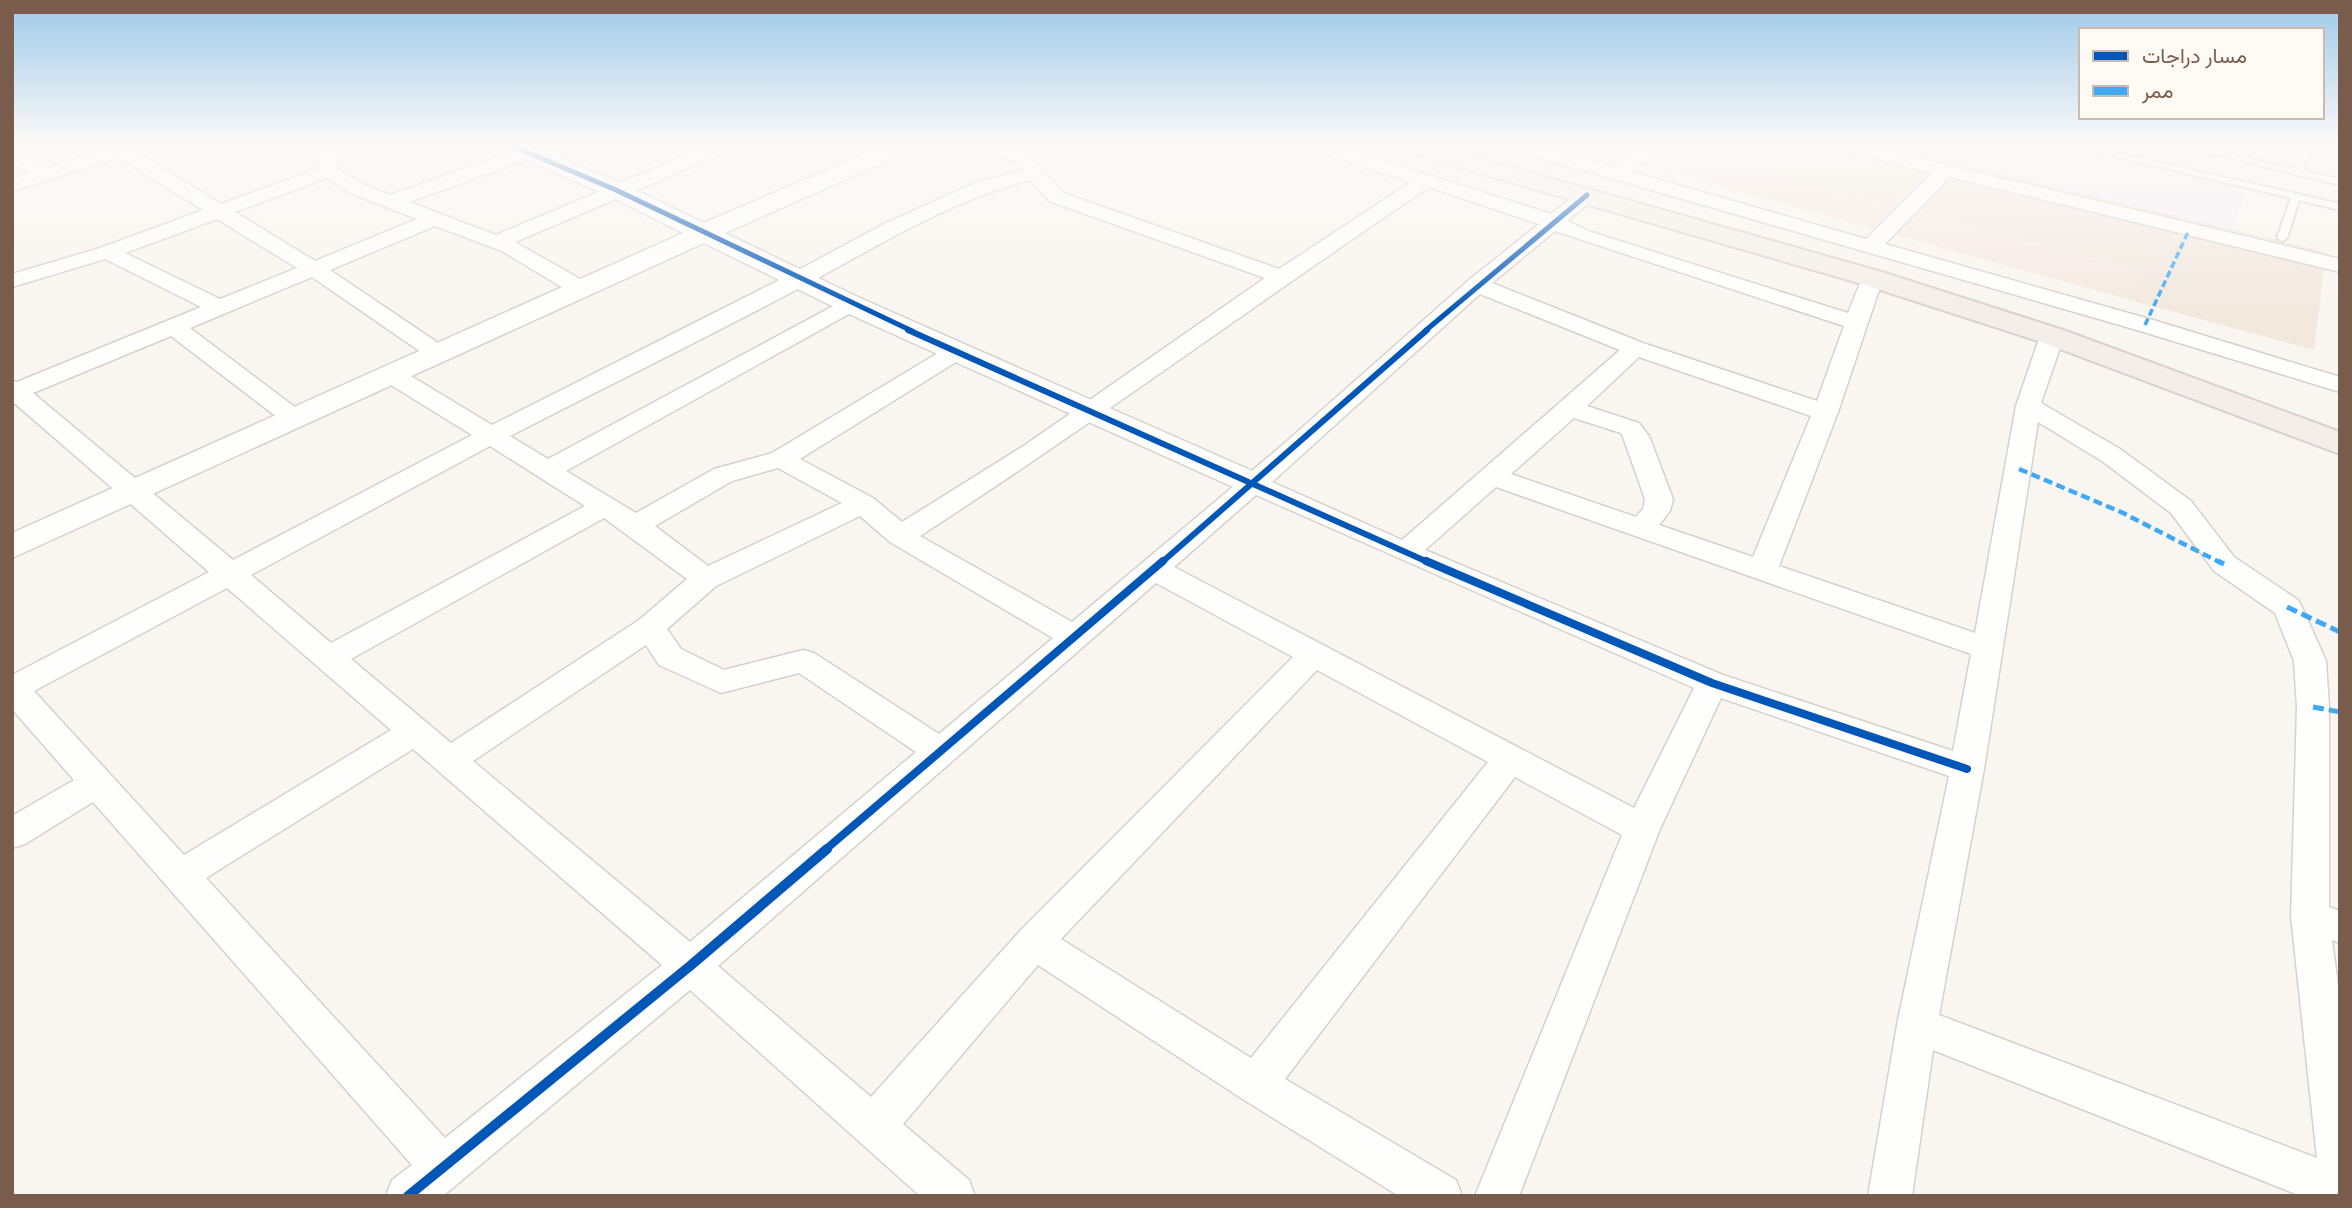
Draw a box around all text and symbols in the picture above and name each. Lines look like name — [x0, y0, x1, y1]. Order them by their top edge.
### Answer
legend — [2079, 28, 2324, 119]
text: مسار دراجات — [2142, 43, 2247, 69]
text: ممر — [2141, 78, 2173, 104]

